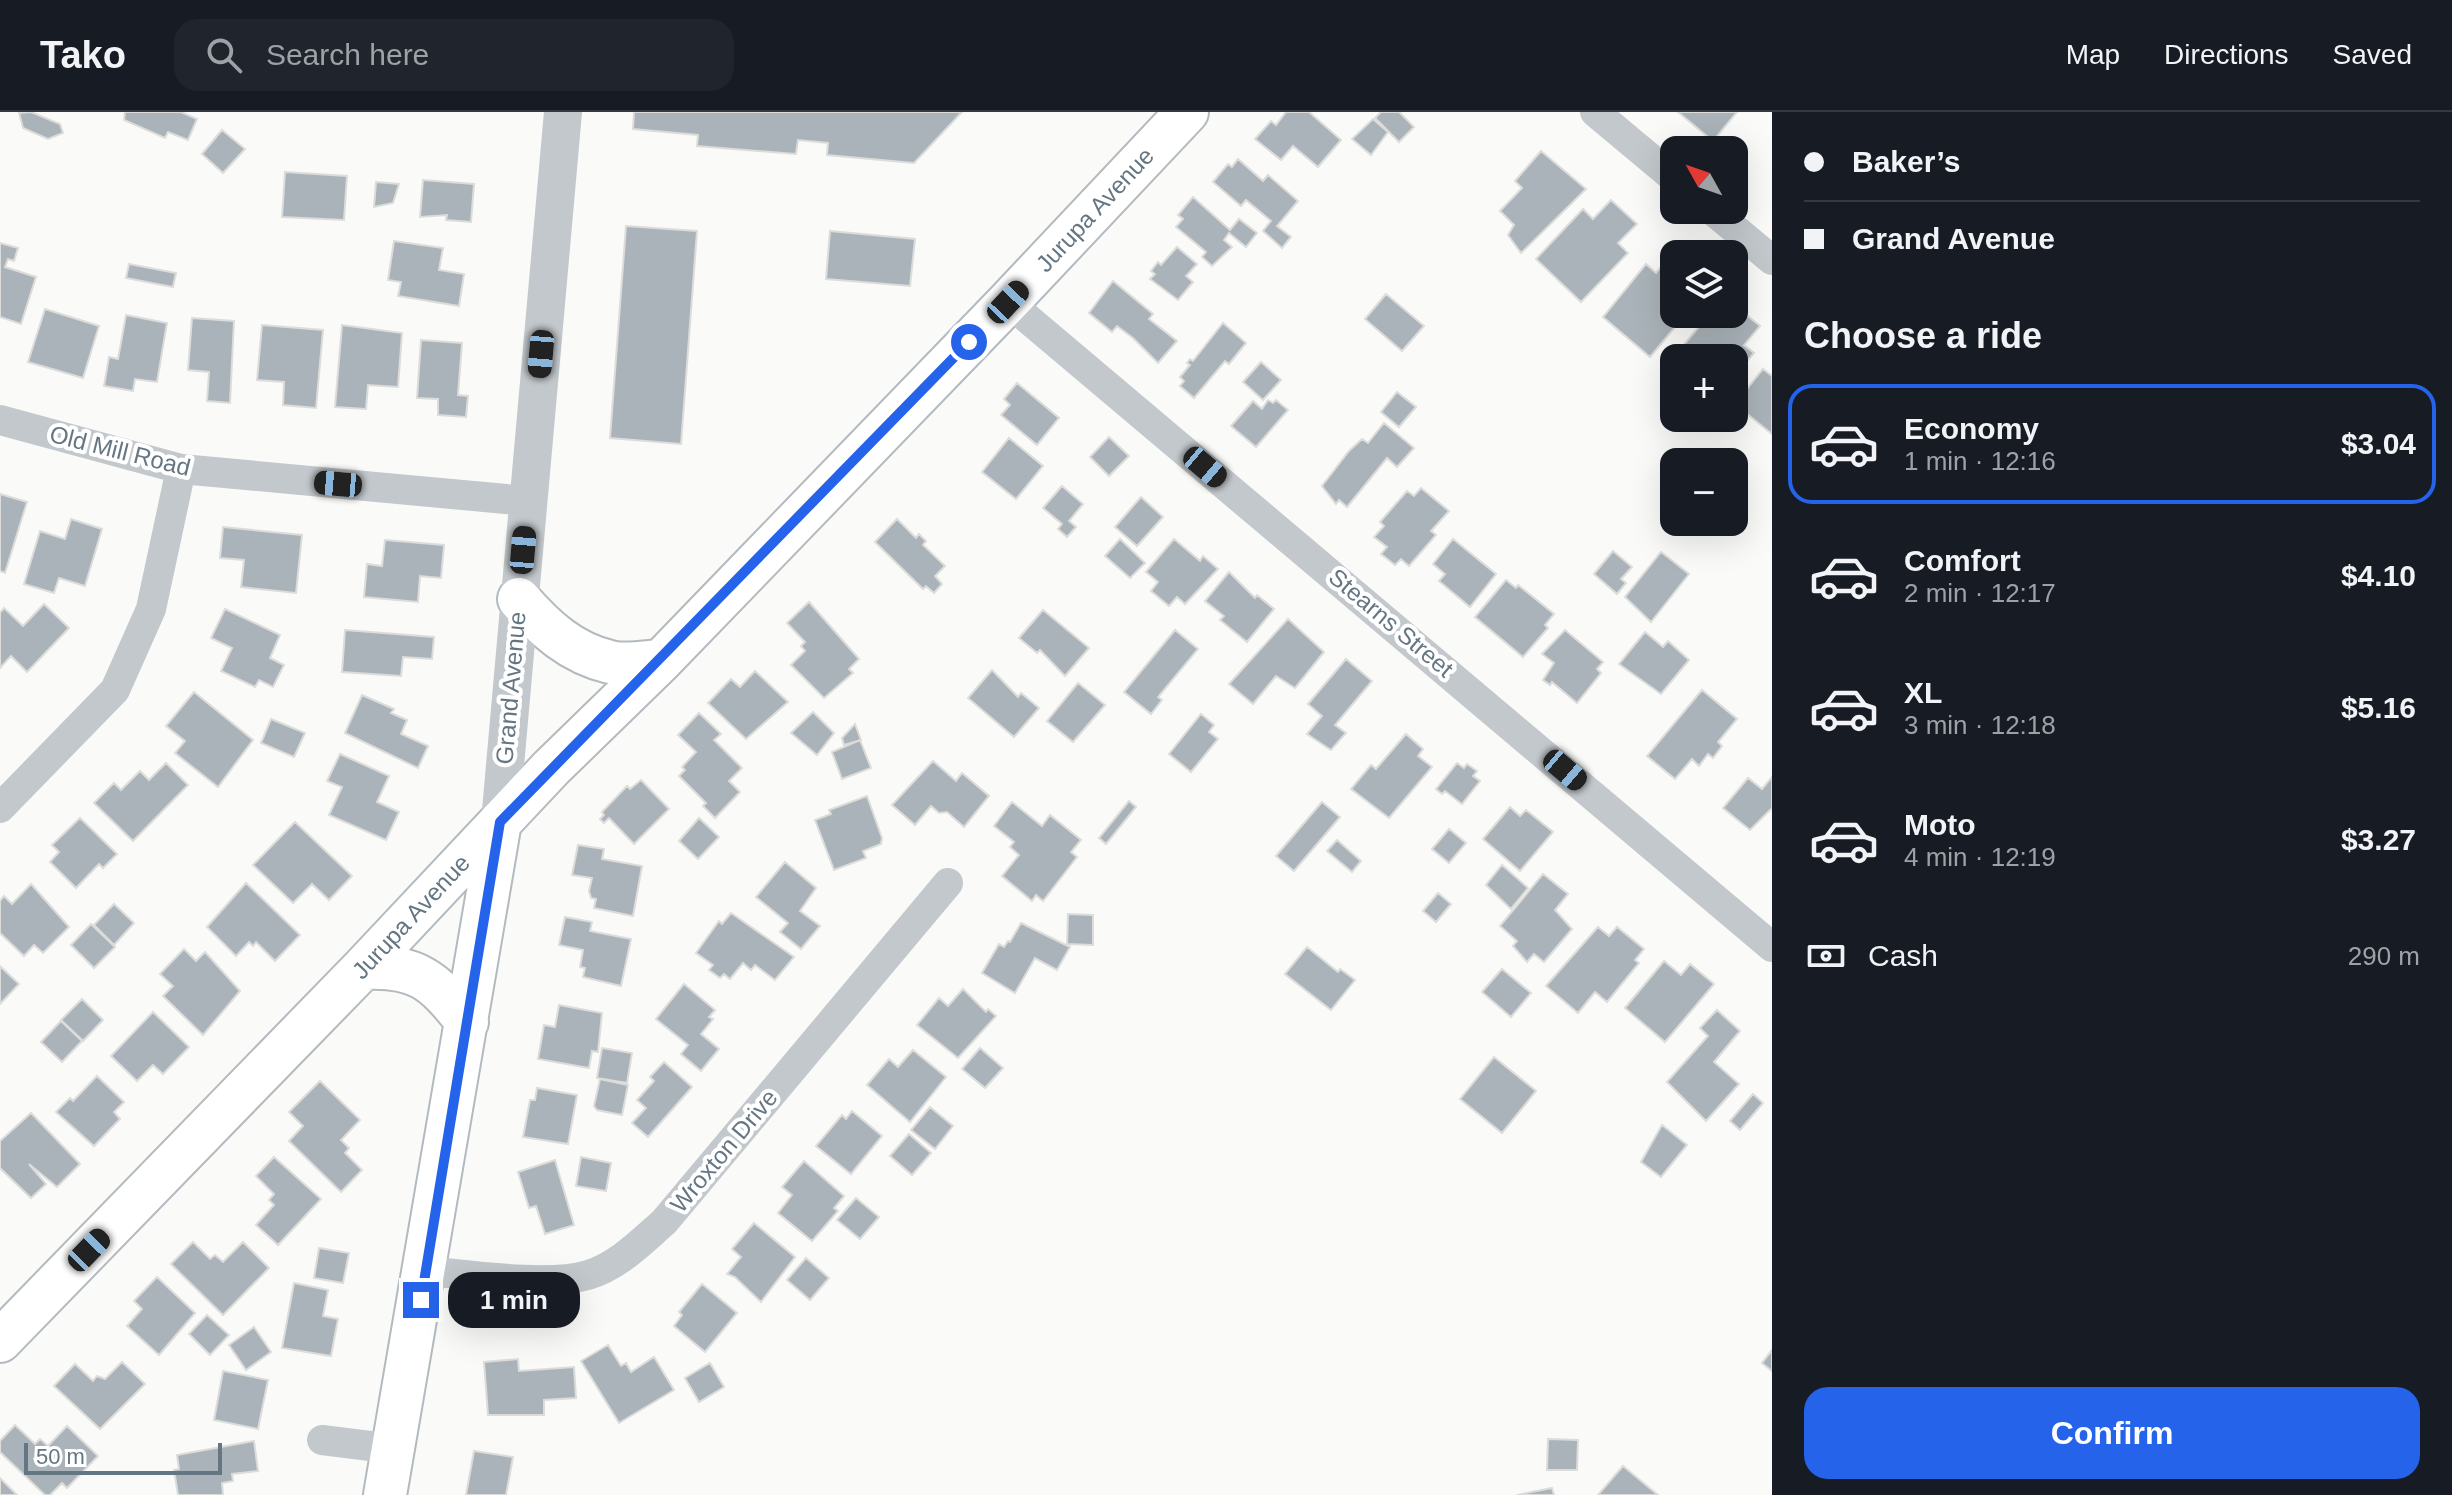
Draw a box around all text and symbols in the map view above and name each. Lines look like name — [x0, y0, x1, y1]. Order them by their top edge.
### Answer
search box — [174, 19, 734, 91]
icon: search — [202, 33, 246, 77]
text: Tako — [40, 34, 126, 76]
text: Search here — [266, 38, 429, 71]
text: Map — [2066, 39, 2120, 70]
text: Directions — [2164, 39, 2289, 70]
text: Saved — [2333, 39, 2412, 70]
north arrow — [1660, 136, 1748, 224]
map controls — [1660, 136, 1748, 536]
street label: Jurupa Avenue — [1030, 142, 1159, 277]
text: Baker’s — [1852, 145, 1960, 178]
text: Grand Avenue — [1852, 222, 2055, 255]
button: layers — [1660, 240, 1748, 328]
car — [983, 276, 1033, 328]
text: Choose a ride — [1804, 315, 2042, 356]
route start — [951, 324, 987, 360]
car — [527, 329, 555, 379]
button: + — [1660, 344, 1748, 432]
icon: car — [1808, 408, 1880, 480]
text: Economy — [1904, 412, 2039, 445]
street label: Old Mill Road — [47, 420, 193, 481]
text: $3.04 — [2341, 427, 2416, 460]
car — [1179, 442, 1231, 492]
text: 1 min · 12:16 — [1904, 446, 2056, 476]
button: − — [1660, 448, 1748, 536]
car — [313, 470, 363, 498]
car — [509, 525, 537, 575]
icon: car — [1808, 540, 1880, 612]
text: Comfort — [1904, 544, 2021, 577]
text: $4.10 — [2341, 559, 2416, 592]
street label: Stearns Street — [1324, 563, 1459, 682]
text: 2 min · 12:17 — [1904, 578, 2056, 608]
street label: Grand Avenue — [490, 611, 531, 765]
icon: car — [1808, 672, 1880, 744]
text: XL — [1904, 676, 1942, 709]
text: $5.16 — [2341, 691, 2416, 724]
text: 3 min · 12:18 — [1904, 710, 2056, 740]
car — [1539, 745, 1591, 795]
icon: car — [1808, 804, 1880, 876]
text: Moto — [1904, 808, 1976, 841]
text: $3.27 — [2341, 823, 2416, 856]
text: 4 min · 12:19 — [1904, 842, 2056, 872]
street label: Jurupa Avenue — [346, 849, 475, 984]
icon: cash — [1804, 934, 1848, 978]
text: Cash — [1868, 939, 1938, 972]
text: 290 m — [2348, 941, 2420, 971]
street label: Wroxton Drive — [665, 1084, 783, 1217]
car — [64, 1224, 114, 1276]
callout: 1 min — [449, 1272, 581, 1328]
route end — [403, 1282, 439, 1318]
text: 1 min — [480, 1285, 548, 1315]
button: Confirm — [1804, 1387, 2420, 1479]
scale bar — [24, 1439, 222, 1475]
text: 50 m — [36, 1444, 85, 1469]

